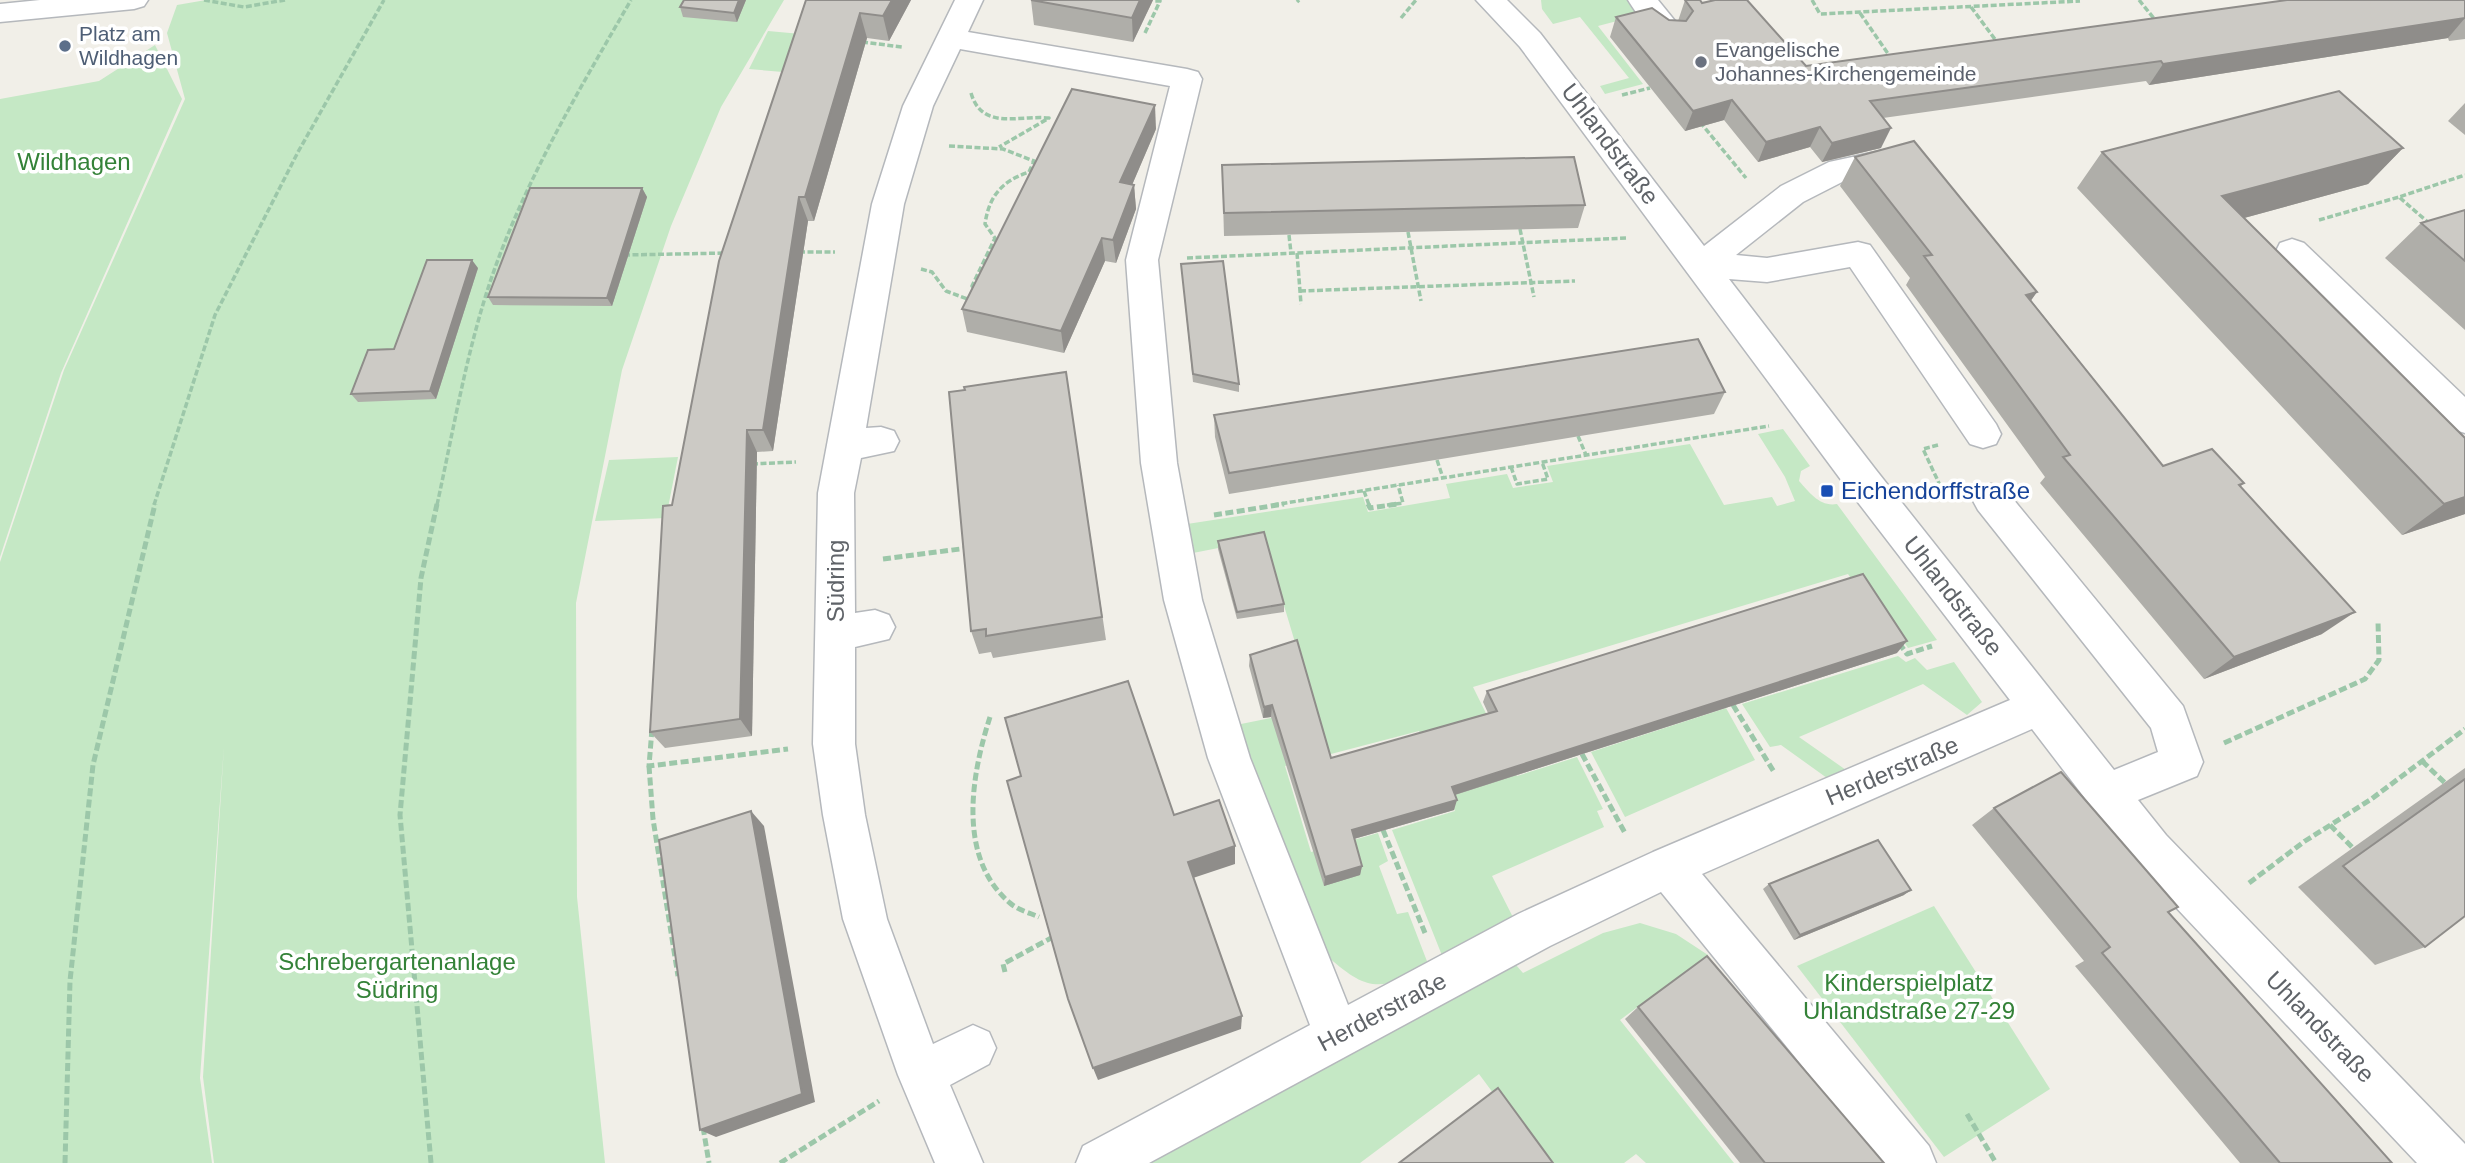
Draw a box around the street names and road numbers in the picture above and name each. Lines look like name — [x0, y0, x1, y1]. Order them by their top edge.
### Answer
street label: Uhlandstraße — [1556, 78, 1665, 209]
street label: Uhlandstraße — [1898, 531, 2008, 661]
street label: Südring — [822, 540, 849, 622]
street label: Herderstraße — [1821, 730, 1962, 811]
street label: Uhlandstraße — [2261, 965, 2380, 1088]
street label: Herderstraße — [1313, 966, 1451, 1057]

